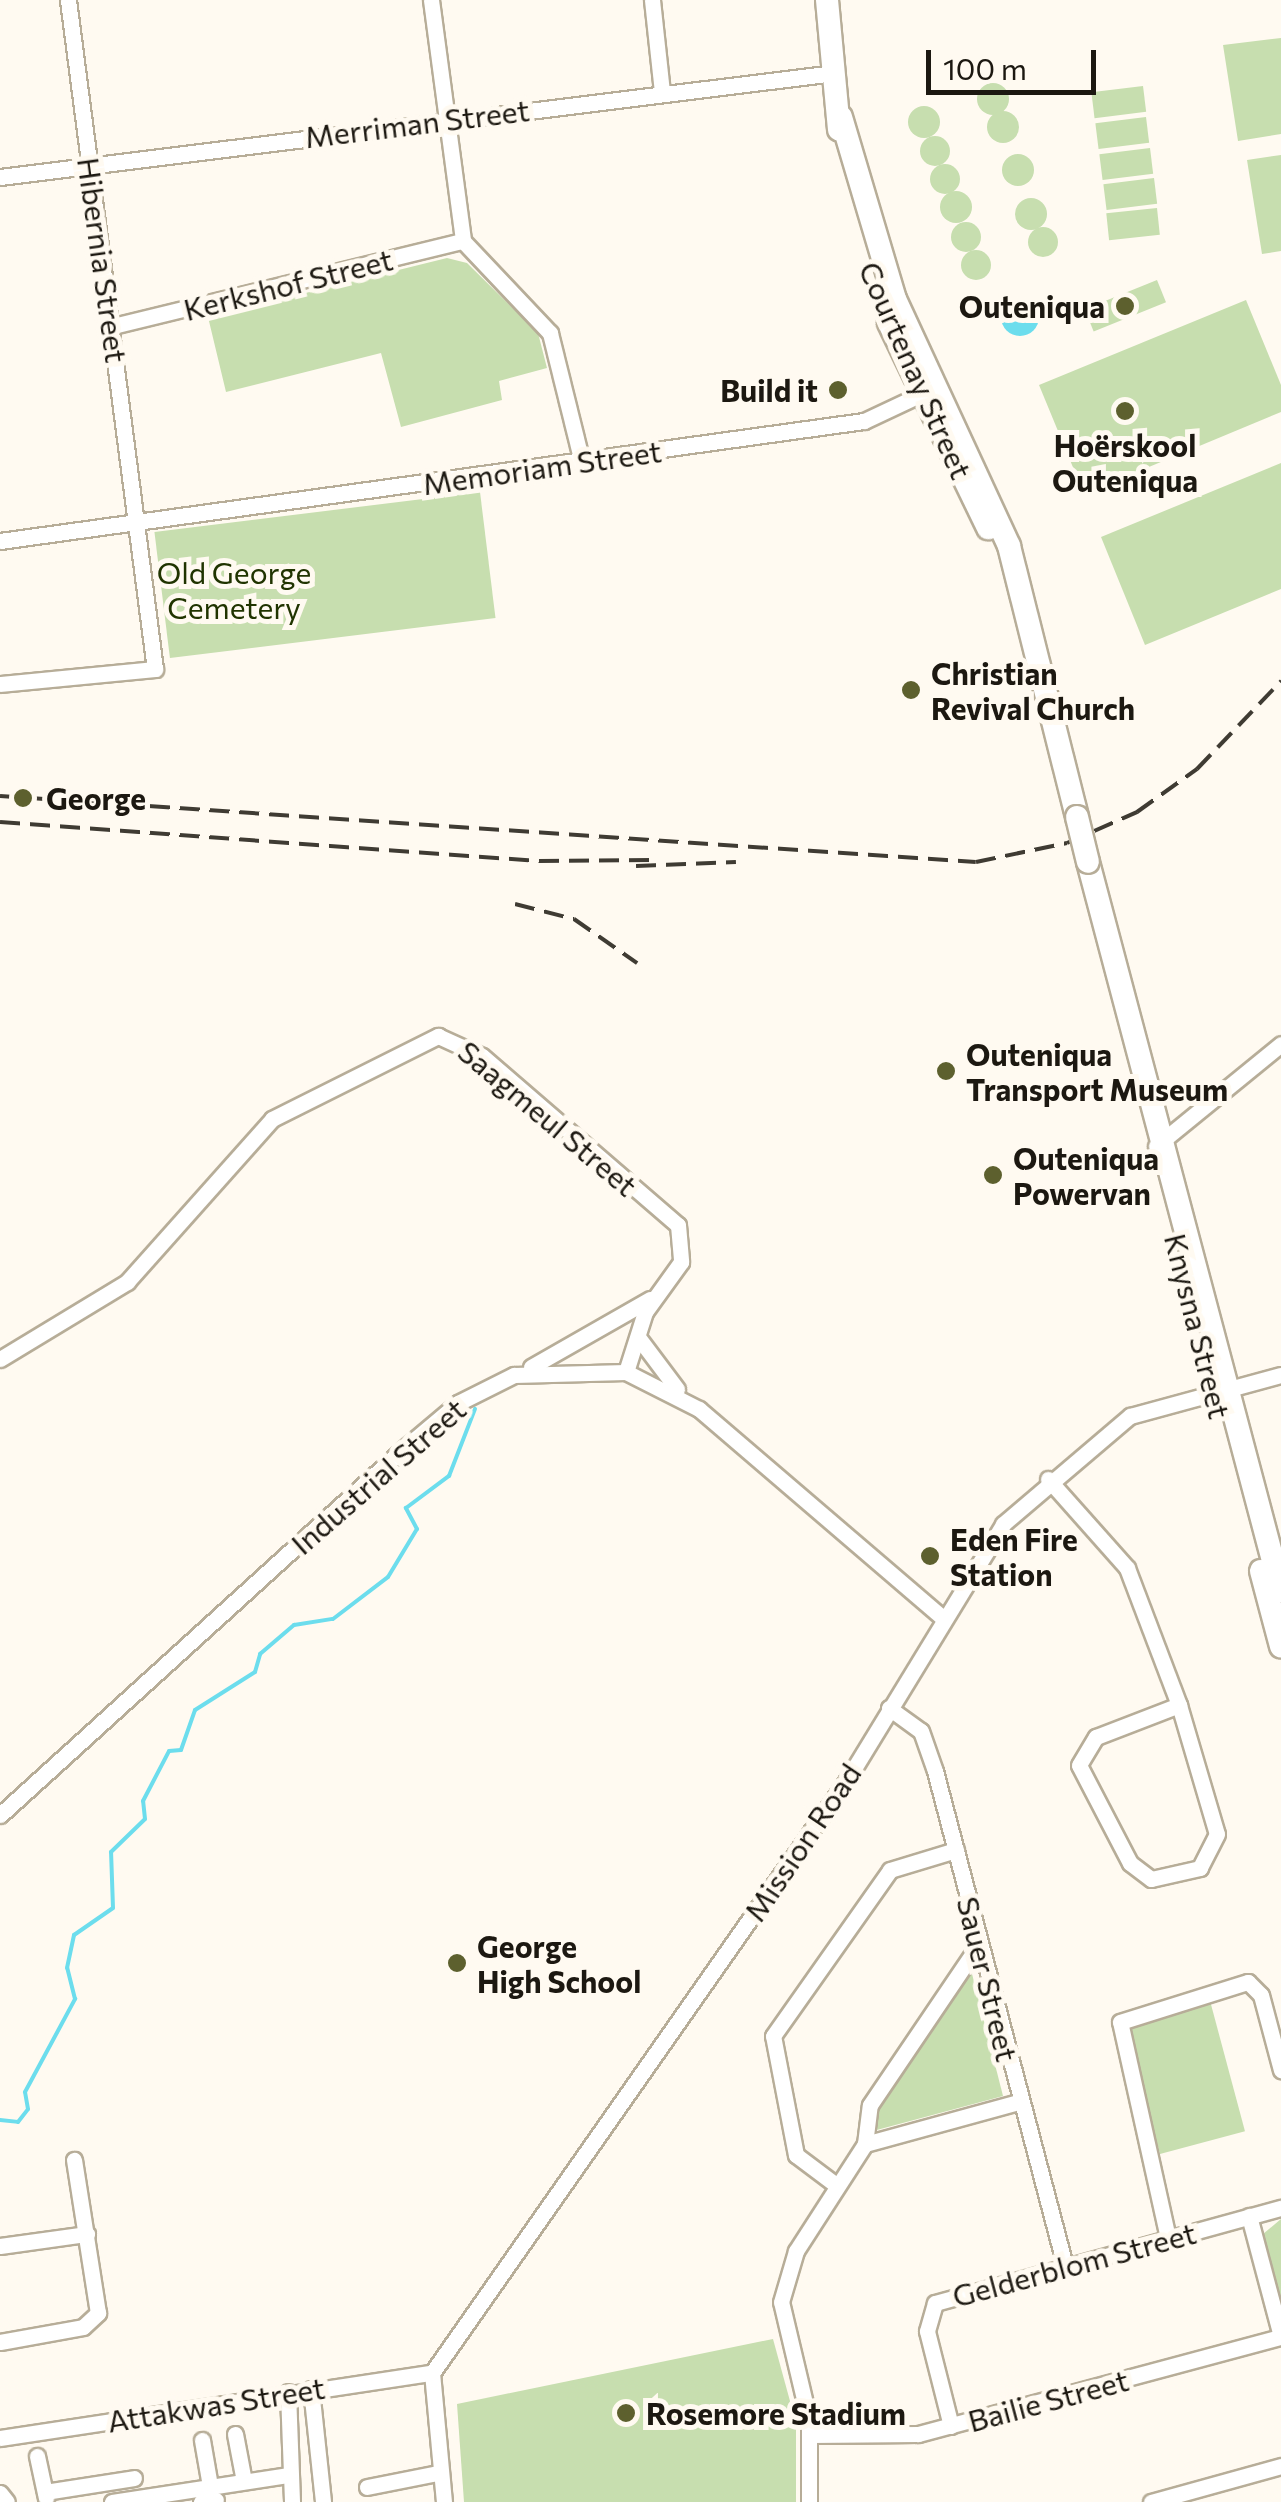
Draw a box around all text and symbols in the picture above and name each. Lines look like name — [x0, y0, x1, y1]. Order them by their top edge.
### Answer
scale bar — [931, 30, 1101, 92]
text: 100 m — [943, 49, 1027, 86]
street label: Merriman Street — [303, 91, 531, 155]
street label: Hibernia Street — [71, 155, 135, 365]
street label: Kerkshof Street — [180, 241, 396, 327]
street label: Courtenay Street — [852, 256, 980, 484]
place label: Outeniqua — [959, 288, 1105, 324]
marker: Outeniqua — [1114, 295, 1136, 317]
place label: Build it — [720, 372, 818, 408]
marker: Build it — [827, 379, 849, 401]
marker: Hoërskool Outeniqua — [1114, 400, 1136, 422]
place label: Hoërskool Outeniqua — [1052, 427, 1198, 498]
street label: Memoriam Street — [420, 432, 664, 502]
park label: Old George Cemetery — [157, 554, 311, 624]
place label: Christian Revival Church — [931, 655, 1135, 726]
marker: Christian Revival Church — [900, 679, 922, 701]
place label: George — [46, 780, 146, 816]
marker: George — [10, 785, 36, 811]
street label: Saagmeul Street — [451, 1033, 645, 1203]
place label: Outeniqua Transport Museum — [966, 1036, 1228, 1106]
marker: Outeniqua Transport Museum — [935, 1060, 957, 1082]
place label: Outeniqua Powervan — [1013, 1140, 1159, 1210]
marker: Outeniqua Powervan — [982, 1164, 1004, 1186]
street label: Knysna Street — [1158, 1230, 1238, 1422]
street label: Industrial Street — [284, 1391, 472, 1561]
place label: Eden Fire Station — [950, 1521, 1078, 1592]
marker: Eden Fire Station — [919, 1545, 941, 1567]
street label: Mission Road — [736, 1756, 868, 1928]
street label: Sauer Street — [950, 1893, 1026, 2065]
place label: George High School — [477, 1928, 641, 1998]
marker: George High School — [446, 1952, 468, 1974]
street label: Gelderblom Street — [948, 2214, 1200, 2314]
street label: Bailie Street — [964, 2361, 1132, 2439]
street label: Attakwas Street — [105, 2369, 327, 2439]
place label: Rosemore Stadium — [646, 2395, 906, 2431]
marker: Rosemore Stadium — [615, 2402, 637, 2424]

